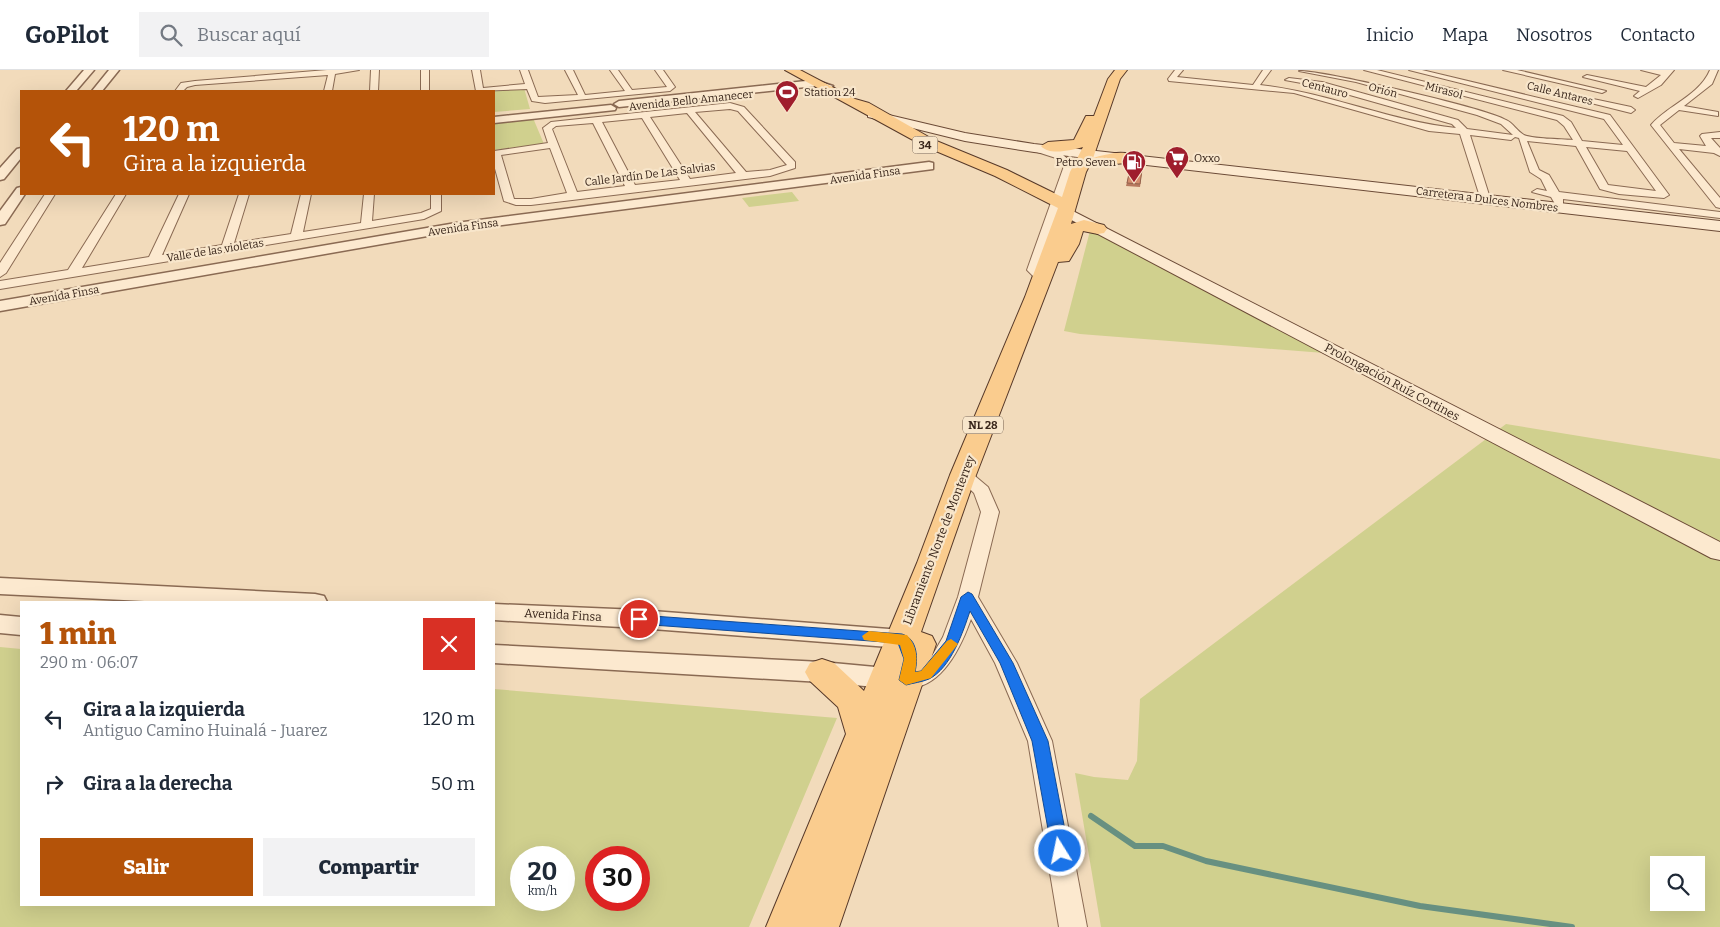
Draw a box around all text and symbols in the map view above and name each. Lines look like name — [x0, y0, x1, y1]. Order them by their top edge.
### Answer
search box — [139, 12, 489, 57]
text: GoPilot — [25, 21, 109, 49]
icon: search — [157, 21, 185, 49]
text: Buscar aquí — [197, 23, 301, 46]
text: Inicio — [1366, 24, 1414, 46]
text: Mapa — [1442, 24, 1488, 46]
text: Nosotros — [1516, 24, 1592, 46]
text: Contacto — [1620, 24, 1695, 46]
street label: Centauro — [1300, 76, 1349, 101]
sports icon: Station 24 — [774, 79, 800, 113]
street label: Mirasol — [1424, 79, 1464, 102]
street label: Calle Antares — [1525, 79, 1594, 108]
street label: Orión — [1367, 80, 1399, 101]
place label: Station 24 — [804, 86, 856, 99]
street label: Avenida Bello Amanecer — [628, 87, 754, 113]
text: 120 m — [123, 108, 220, 150]
icon: left — [40, 110, 105, 175]
road number: 34 — [912, 136, 938, 154]
supermarket icon: Oxxo — [1164, 145, 1190, 179]
fuel station icon: Petro Seven — [1121, 149, 1147, 183]
text: Gira a la izquierda — [123, 150, 306, 177]
place label: Oxxo — [1194, 152, 1220, 165]
place label: Petro Seven — [1056, 156, 1116, 169]
street label: Calle Jardín De Las Salvias — [584, 160, 716, 189]
street label: Avenida Finsa — [829, 164, 901, 187]
street label: Carretera a Dulces Nombres — [1415, 184, 1559, 215]
street label: Avenida Finsa — [427, 216, 499, 239]
street label: Valle de las violetas — [166, 236, 265, 265]
street label: Avenida Finsa — [28, 283, 100, 308]
street label: Prolongación Ruíz Cortines — [1322, 340, 1462, 424]
road number: NL 28 — [963, 416, 1003, 434]
street label: Libramiento Norte de Monterrey — [900, 453, 978, 627]
pin — [618, 598, 660, 640]
icon: arrive — [625, 605, 653, 633]
street label: Avenida Finsa — [524, 606, 603, 624]
text: 1 min — [40, 616, 116, 652]
button: close — [423, 618, 475, 670]
text: 290 m · 06:07 — [40, 653, 138, 672]
text: Gira a la izquierda — [83, 698, 245, 721]
icon: left — [40, 705, 68, 733]
text: 120 m — [423, 707, 475, 730]
text: Antiguo Camino Huinalá - Juarez — [83, 721, 327, 740]
icon: right — [40, 770, 68, 798]
text: Gira a la derecha — [83, 772, 232, 795]
text: 50 m — [431, 772, 475, 795]
position arrow — [1033, 824, 1085, 876]
button: Salir — [40, 838, 253, 896]
button: Compartir — [263, 838, 475, 896]
speed limit sign: 30 — [585, 846, 650, 911]
map controls — [1650, 856, 1705, 911]
button: search — [1650, 856, 1705, 911]
text: 20 — [528, 857, 557, 887]
text: km/h — [528, 884, 557, 898]

